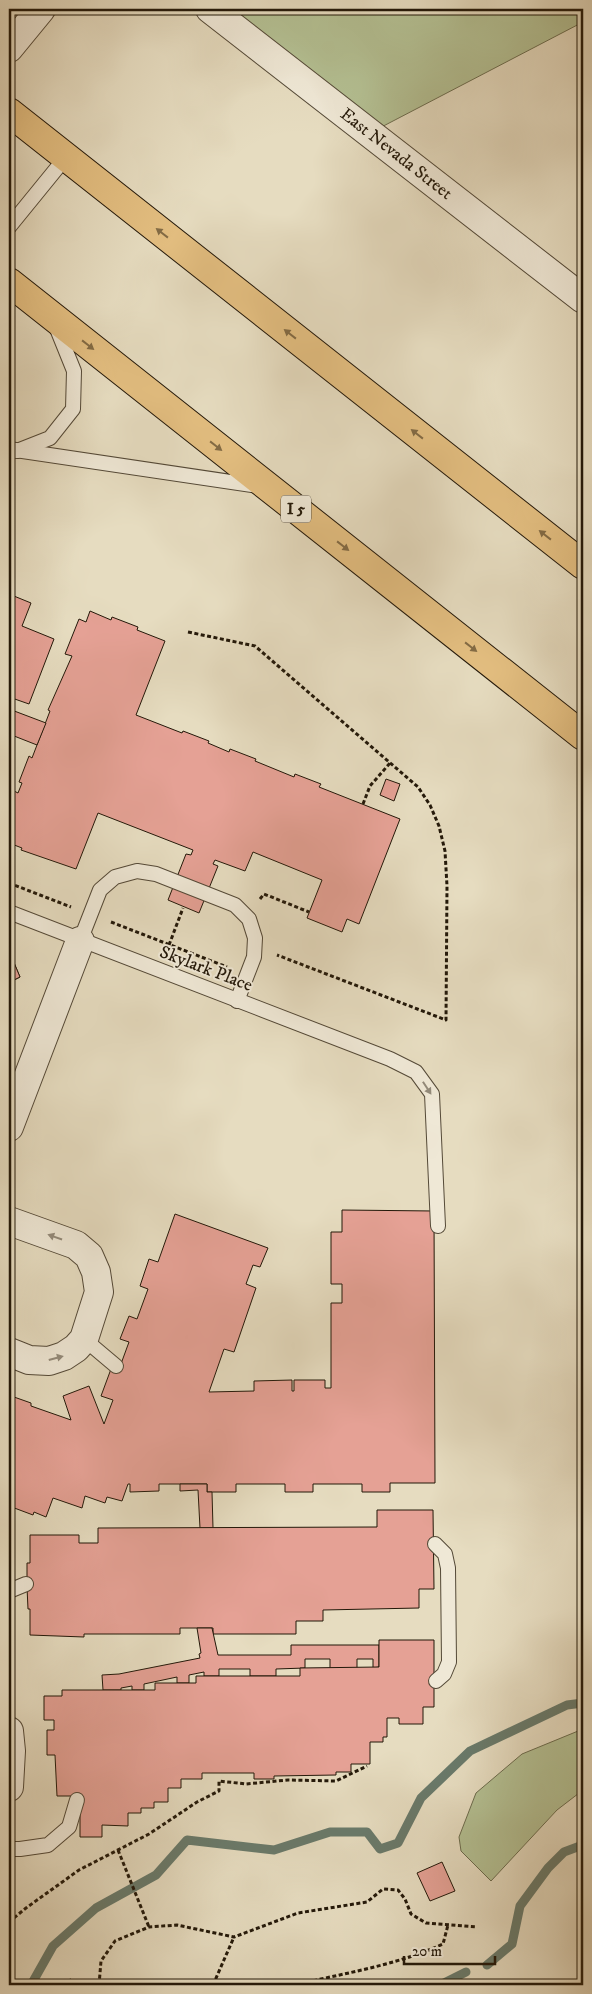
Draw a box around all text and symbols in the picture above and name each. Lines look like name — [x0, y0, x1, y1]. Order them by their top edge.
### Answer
street label: East Nevada Street — [335, 103, 457, 205]
one-way arrow — [156, 227, 169, 238]
one-way arrow — [284, 328, 297, 339]
one-way arrow — [81, 340, 95, 350]
one-way arrow — [411, 429, 424, 440]
one-way arrow — [209, 440, 222, 451]
road number: I 5 — [281, 496, 311, 522]
one-way arrow — [538, 530, 552, 540]
one-way arrow — [336, 541, 349, 552]
one-way arrow — [464, 642, 477, 653]
street label: Skylark Place — [156, 941, 256, 997]
one-way arrow — [422, 1081, 432, 1094]
one-way arrow — [47, 1233, 62, 1240]
one-way arrow — [48, 1354, 63, 1362]
scale bar — [404, 1934, 496, 1966]
text: 20 m — [412, 1942, 442, 1961]

